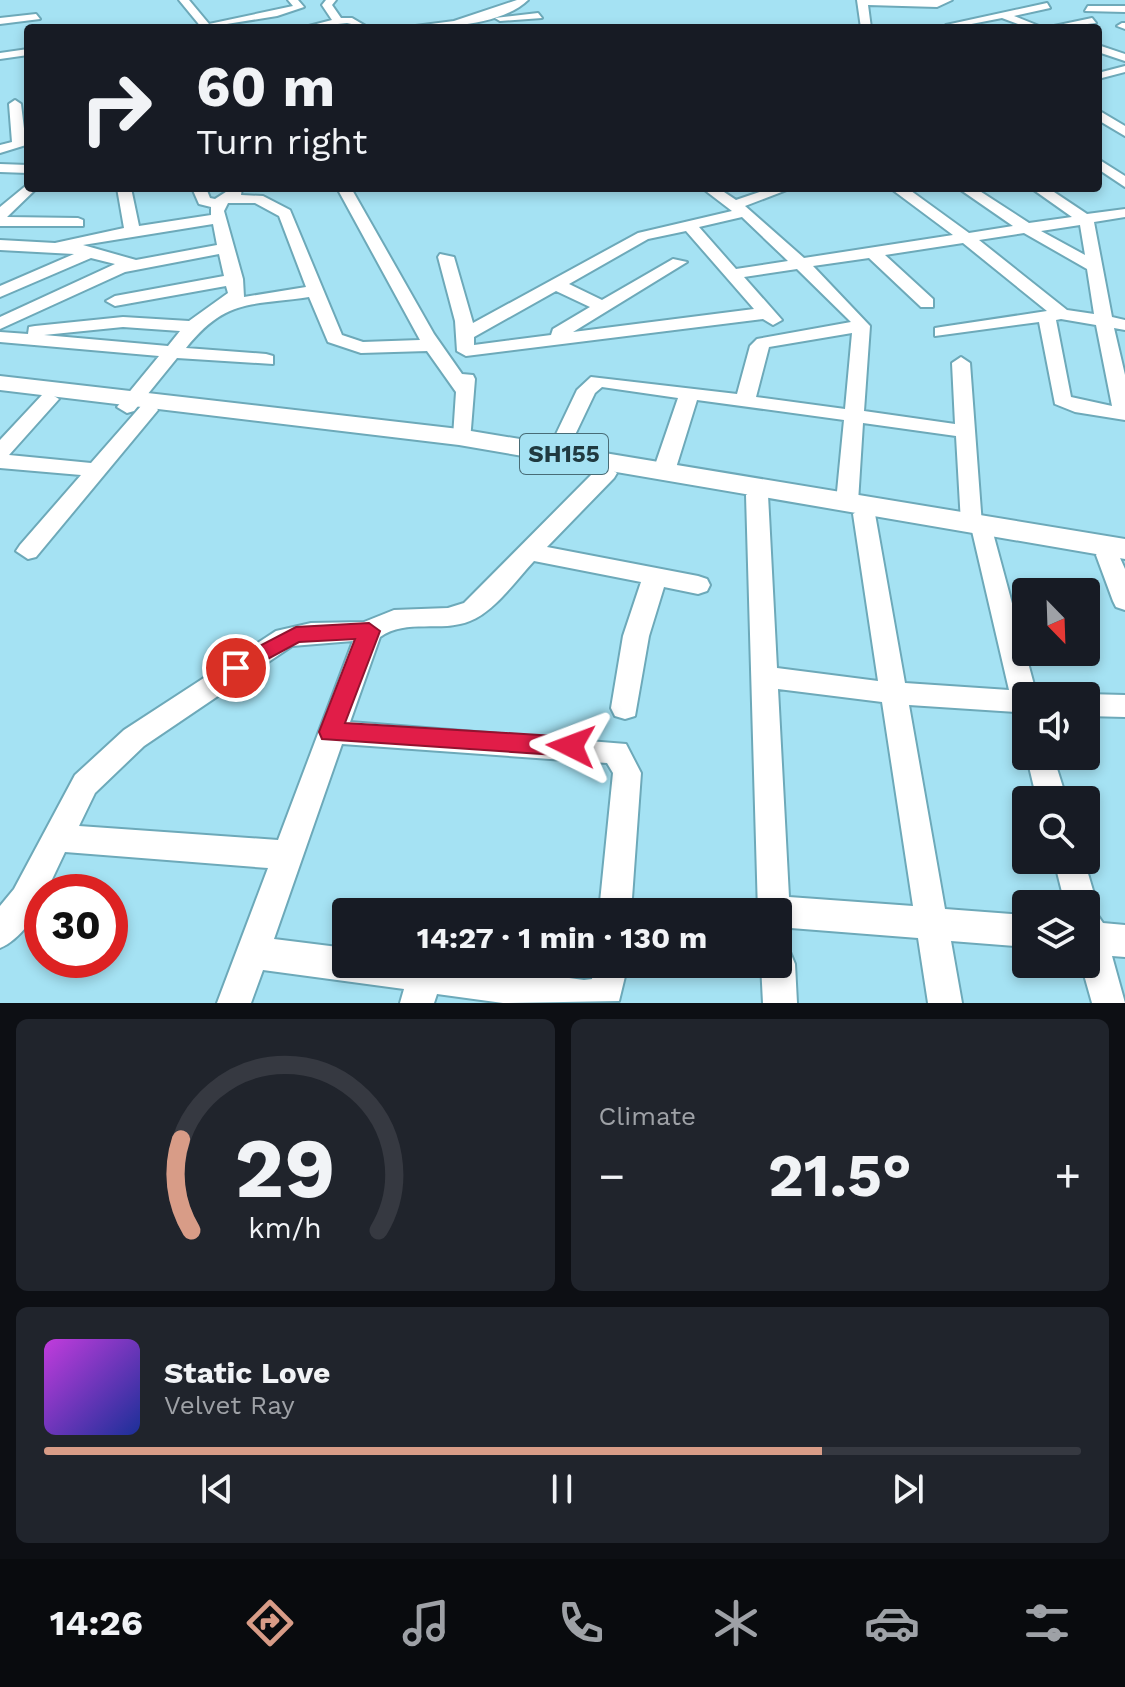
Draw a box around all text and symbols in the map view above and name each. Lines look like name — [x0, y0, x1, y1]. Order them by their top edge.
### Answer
text: 60 m — [196, 54, 335, 120]
icon: right — [64, 56, 168, 160]
text: Turn right — [196, 121, 367, 163]
road number: SH155 — [520, 434, 608, 474]
north arrow — [1012, 578, 1100, 666]
map controls — [1012, 578, 1100, 978]
pin — [202, 634, 270, 702]
icon: arrive — [214, 646, 258, 690]
button: sound — [1012, 682, 1100, 770]
position arrow — [529, 704, 613, 788]
button: search — [1012, 786, 1100, 874]
speed limit sign: 30 — [24, 874, 128, 978]
button: layers — [1012, 890, 1100, 978]
text: 14:27 · 1 min · 130 m — [417, 920, 707, 955]
text: Climate — [599, 1101, 696, 1131]
text: 29 — [235, 1120, 336, 1217]
text: 21.5° — [768, 1140, 912, 1211]
text: − — [599, 1150, 625, 1202]
text: + — [1054, 1150, 1081, 1202]
text: km/h — [248, 1211, 322, 1245]
text: Static Love — [164, 1355, 330, 1390]
text: Velvet Ray — [164, 1390, 295, 1420]
icon: previous — [195, 1467, 239, 1511]
icon: pause — [540, 1467, 584, 1511]
icon: next — [886, 1467, 930, 1511]
icon: directions — [242, 1595, 298, 1651]
icon: music — [398, 1595, 454, 1651]
icon: phone — [553, 1595, 609, 1651]
icon: climate — [708, 1595, 764, 1651]
icon: car — [864, 1595, 920, 1651]
icon: filters — [1019, 1595, 1075, 1651]
text: 14:26 — [50, 1602, 143, 1644]

